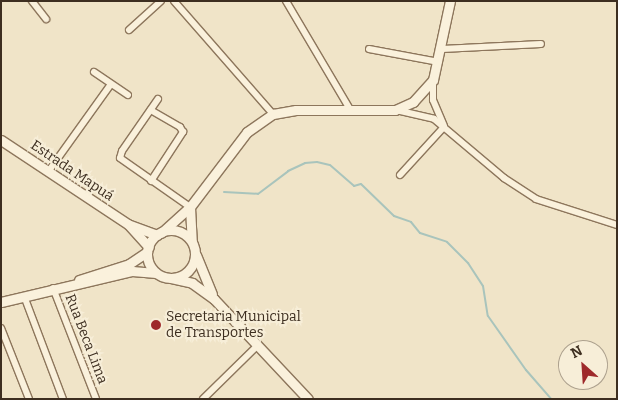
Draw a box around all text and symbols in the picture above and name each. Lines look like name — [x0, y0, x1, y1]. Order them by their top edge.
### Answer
street label: Estrada Mapuá — [27, 137, 117, 205]
street label: Rua Beca Lima — [61, 292, 111, 386]
place label: Secretaria Municipal de Transportes — [166, 309, 301, 342]
marker: Secretaria Municipal de Transportes — [150, 319, 162, 331]
north arrow — [558, 340, 608, 390]
text: N — [568, 342, 585, 362]

